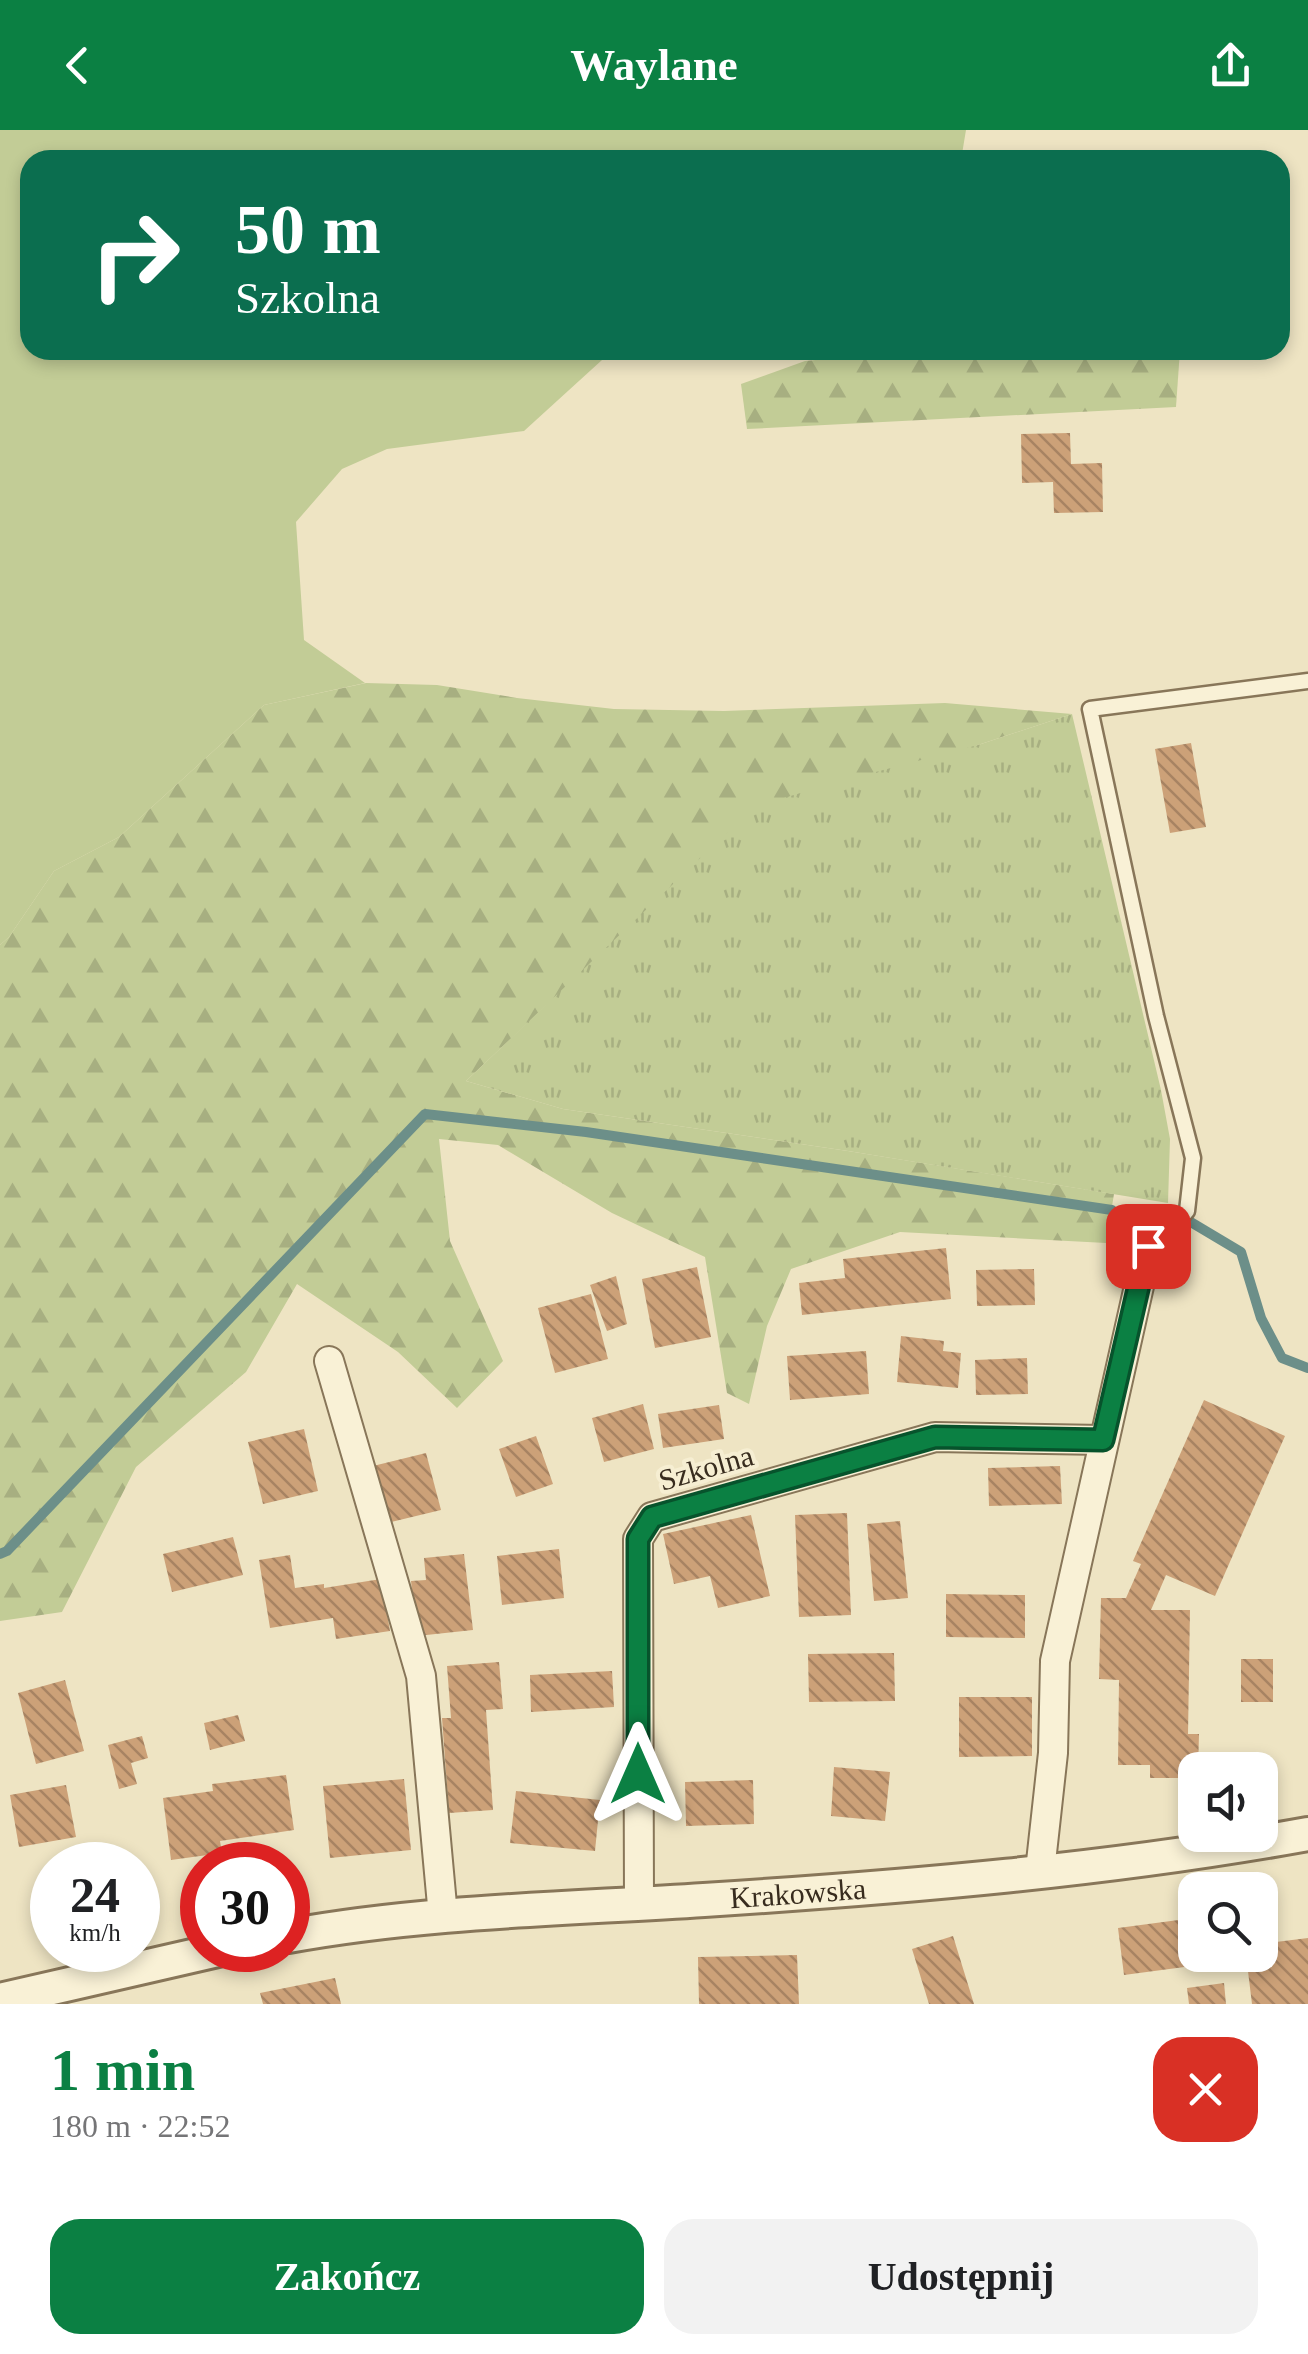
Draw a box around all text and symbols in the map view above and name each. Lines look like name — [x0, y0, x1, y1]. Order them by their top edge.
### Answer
icon: back — [50, 38, 105, 93]
icon: share — [1203, 38, 1258, 93]
text: Waylane — [570, 40, 738, 90]
icon: right — [70, 190, 200, 320]
text: 50 m — [235, 191, 381, 268]
text: Szkolna — [235, 273, 380, 323]
pin — [1106, 1204, 1191, 1289]
icon: arrive — [1121, 1219, 1176, 1274]
street label: Szkolna — [655, 1438, 757, 1497]
position arrow — [586, 1722, 690, 1826]
map controls — [1178, 1752, 1278, 1972]
button: sound — [1178, 1752, 1278, 1852]
speed limit sign: 30 — [180, 1842, 310, 1972]
text: 24 — [70, 1867, 120, 1923]
street label: Krakowska — [729, 1871, 867, 1914]
button: search — [1178, 1872, 1278, 1972]
text: km/h — [69, 1919, 121, 1946]
text: 1 min — [50, 2037, 195, 2103]
button: close — [1153, 2037, 1258, 2142]
text: 180 m · 22:52 — [50, 2108, 230, 2144]
button: Zakończ — [50, 2219, 644, 2334]
button: Udostępnij — [664, 2219, 1258, 2334]

